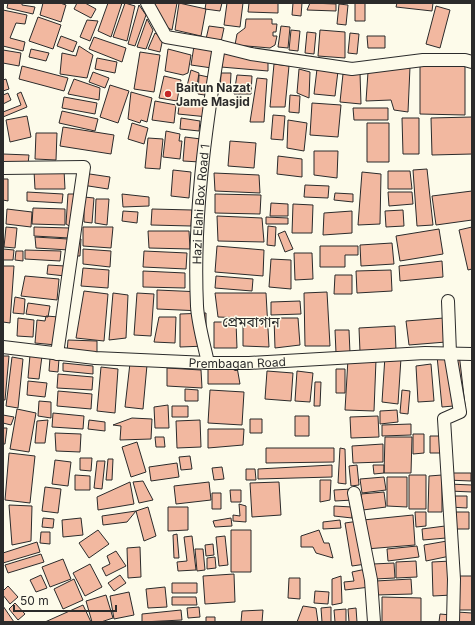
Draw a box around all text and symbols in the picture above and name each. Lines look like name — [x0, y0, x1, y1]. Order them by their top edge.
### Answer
place label: Baitun Nazat Jame Masjid — [176, 80, 251, 109]
marker: Baitun Nazat Jame Masjid — [163, 89, 173, 99]
street label: Hazi Elahi Box Road 1 — [189, 143, 212, 265]
district label: প্রেমবাগান — [222, 313, 280, 330]
street label: Prembagan Road — [188, 353, 286, 371]
scale bar — [14, 587, 116, 613]
text: 50 m — [20, 593, 49, 608]

